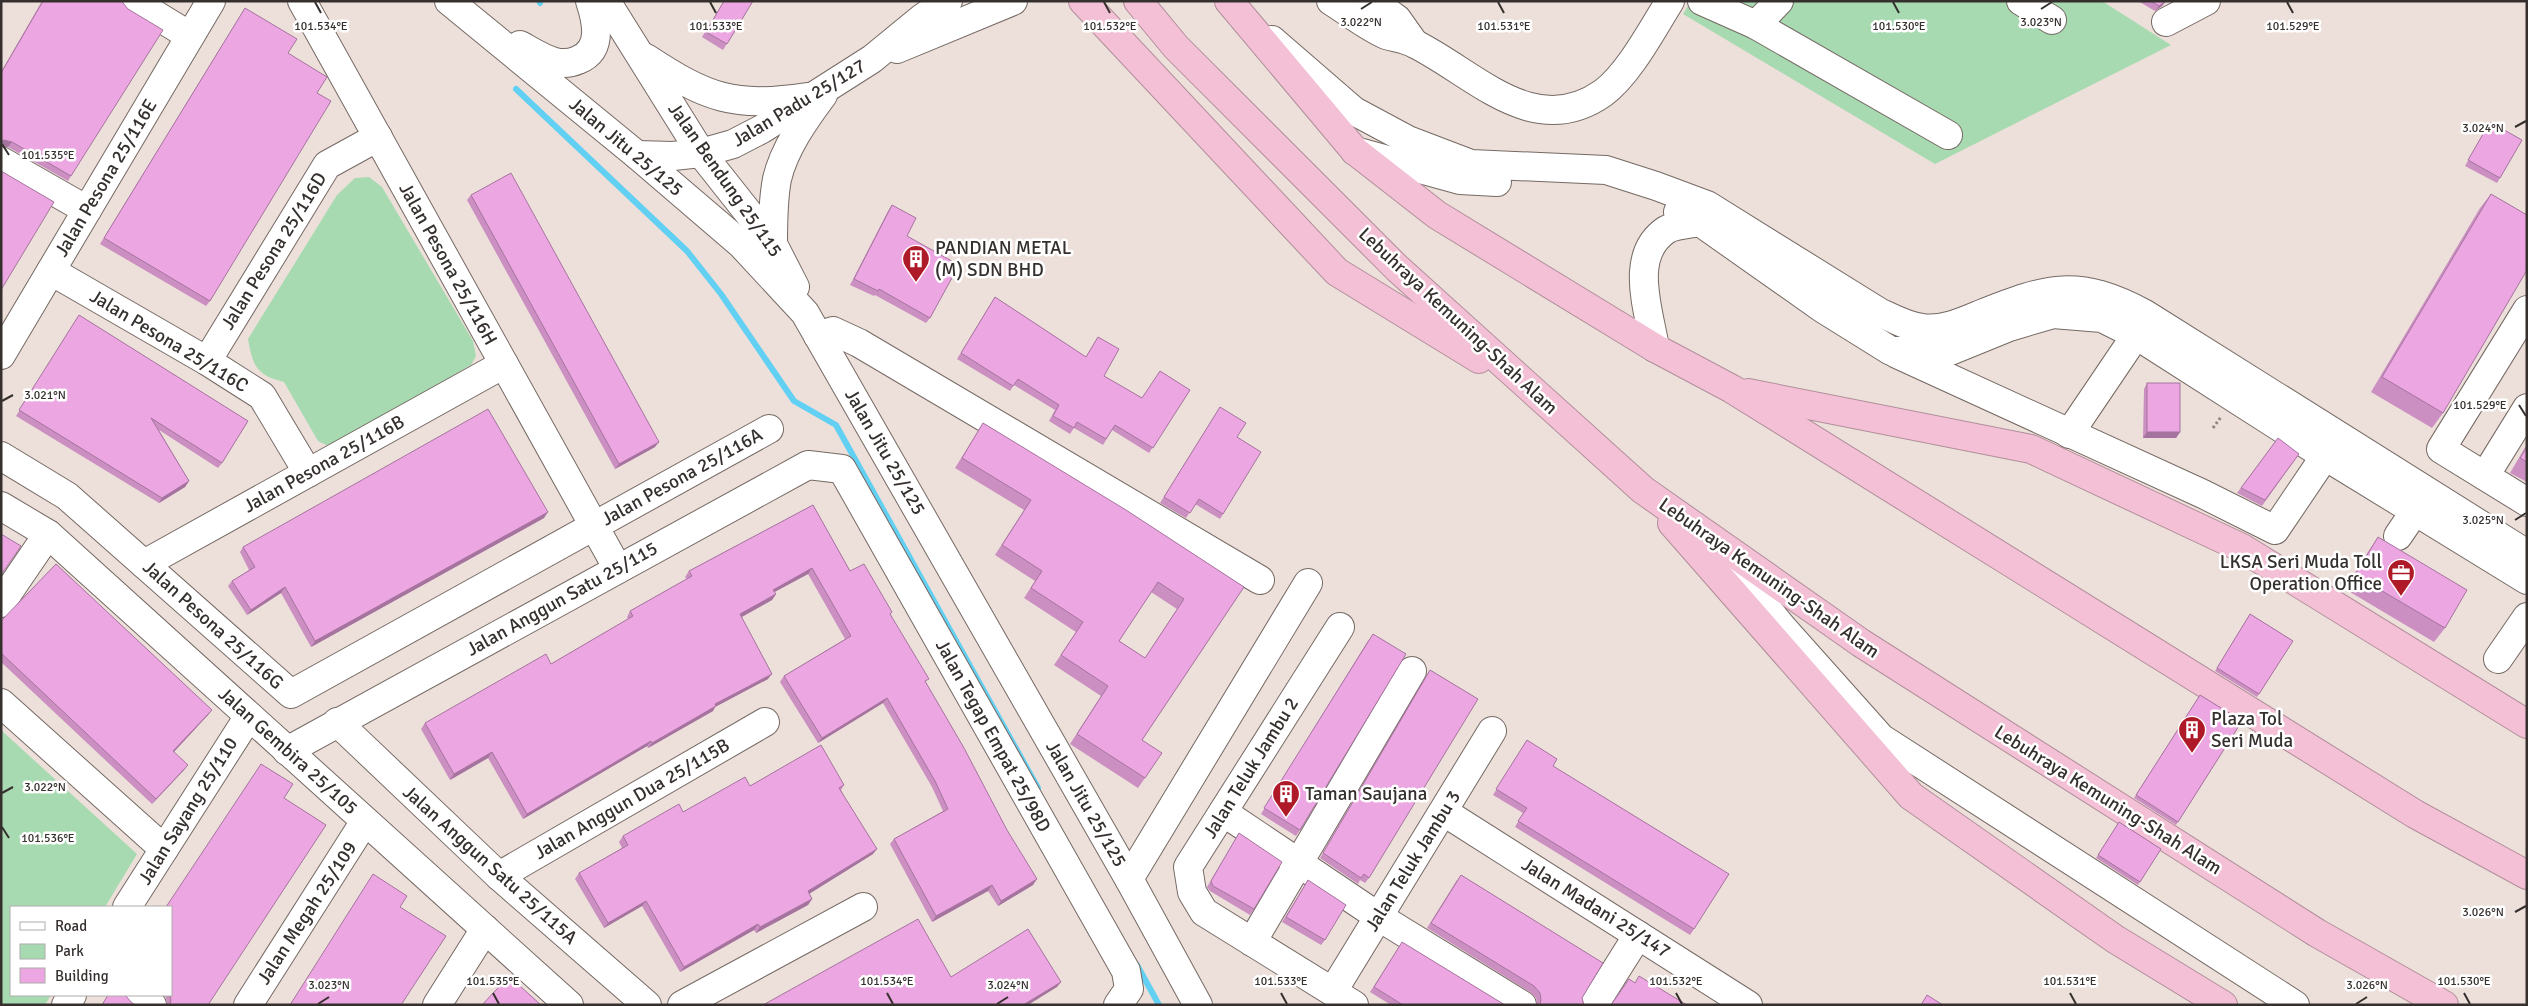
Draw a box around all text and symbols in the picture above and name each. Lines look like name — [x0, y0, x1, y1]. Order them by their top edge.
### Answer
text: 3.022°N — [1340, 15, 1382, 30]
text: 3.023°N — [2020, 15, 2062, 30]
text: 101.534°E — [294, 19, 348, 34]
text: 101.533°E — [689, 19, 743, 34]
text: 101.532°E — [1083, 19, 1137, 34]
text: 101.531°E — [1477, 19, 1531, 34]
text: 101.530°E — [1872, 19, 1926, 34]
text: 101.529°E — [2266, 19, 2320, 34]
street label: Jalan Padu 25/127 — [728, 54, 870, 152]
street label: Jalan Jitu 25/125 — [564, 92, 688, 202]
street label: Jalan Pesona 25/116E — [49, 95, 163, 261]
street label: Jalan Bendung 25/115 — [663, 98, 787, 262]
text: 3.024°N — [2462, 121, 2504, 136]
text: 101.535°E — [21, 148, 75, 163]
street label: Jalan Pesona 25/116D — [216, 168, 332, 334]
street label: Jalan Pesona 25/116H — [393, 179, 503, 349]
street label: Lebuhraya Kemuning-Shah Alam — [1353, 222, 1563, 420]
place label: PANDIAN METAL (M) SDN BHD — [935, 236, 1072, 282]
building icon: PANDIAN METAL (M) SDN BHD — [901, 244, 931, 283]
street label: Jalan Pesona 25/116C — [86, 284, 252, 398]
street label: Jalan Jitu 25/125 — [839, 385, 931, 519]
text: 3.021°N — [24, 388, 66, 403]
text: 101.529°E — [2453, 398, 2507, 413]
street label: Jalan Pesona 25/116B — [239, 410, 409, 518]
street label: Jalan Pesona 25/116A — [597, 423, 767, 531]
street label: Lebuhraya Kemuning-Shah Alam — [1654, 492, 1884, 664]
text: 3.025°N — [2462, 513, 2504, 528]
street label: Jalan Anggun Satu 25/115 — [462, 536, 662, 662]
place label: LKSA Seri Muda Toll Operation Office — [2220, 550, 2382, 596]
street label: Jalan Pesona 25/116G — [138, 555, 288, 695]
office icon: LKSA Seri Muda Toll Operation Office — [2386, 558, 2416, 597]
street label: Jalan Tegap Empat 25/98D — [930, 636, 1056, 836]
street label: Jalan Gembira 25/105 — [213, 682, 363, 820]
street label: Jalan Teluk Jambu 2 — [1198, 693, 1304, 843]
place label: Plaza Tol Seri Muda — [2211, 707, 2293, 753]
building icon: Plaza Tol Seri Muda — [2177, 715, 2207, 754]
street label: Lebuhraya Kemuning-Shah Alam — [1990, 720, 2226, 880]
street label: Jalan Sayang 25/110 — [133, 733, 243, 889]
street label: Jalan Anggun Dua 25/115B — [530, 733, 734, 865]
street label: Jalan Jitu 25/125 — [1040, 737, 1132, 871]
building icon: Taman Saujana — [1271, 779, 1301, 818]
text: 3.022°N — [24, 780, 66, 795]
street label: Jalan Anggun Satu 25/115A — [398, 780, 582, 950]
place label: Taman Saujana — [1305, 782, 1427, 806]
street label: Jalan Teluk Jambu 3 — [1360, 786, 1466, 936]
text: 101.536°E — [21, 831, 75, 846]
street label: Jalan Megah 25/109 — [252, 837, 362, 989]
street label: Jalan Madani 25/147 — [1517, 852, 1675, 964]
text: 3.026°N — [2462, 905, 2504, 920]
legend — [10, 906, 172, 996]
text: Road — [55, 917, 87, 935]
text: Park — [55, 942, 84, 960]
text: Building — [55, 967, 109, 985]
text: 101.535°E — [466, 974, 520, 989]
text: 101.534°E — [860, 974, 914, 989]
text: 101.533°E — [1254, 974, 1308, 989]
text: 101.532°E — [1649, 974, 1703, 989]
text: 101.531°E — [2043, 974, 2097, 989]
text: 101.530°E — [2437, 974, 2491, 989]
text: 3.023°N — [308, 978, 350, 993]
text: 3.024°N — [987, 978, 1029, 993]
text: 3.026°N — [2346, 978, 2388, 993]

